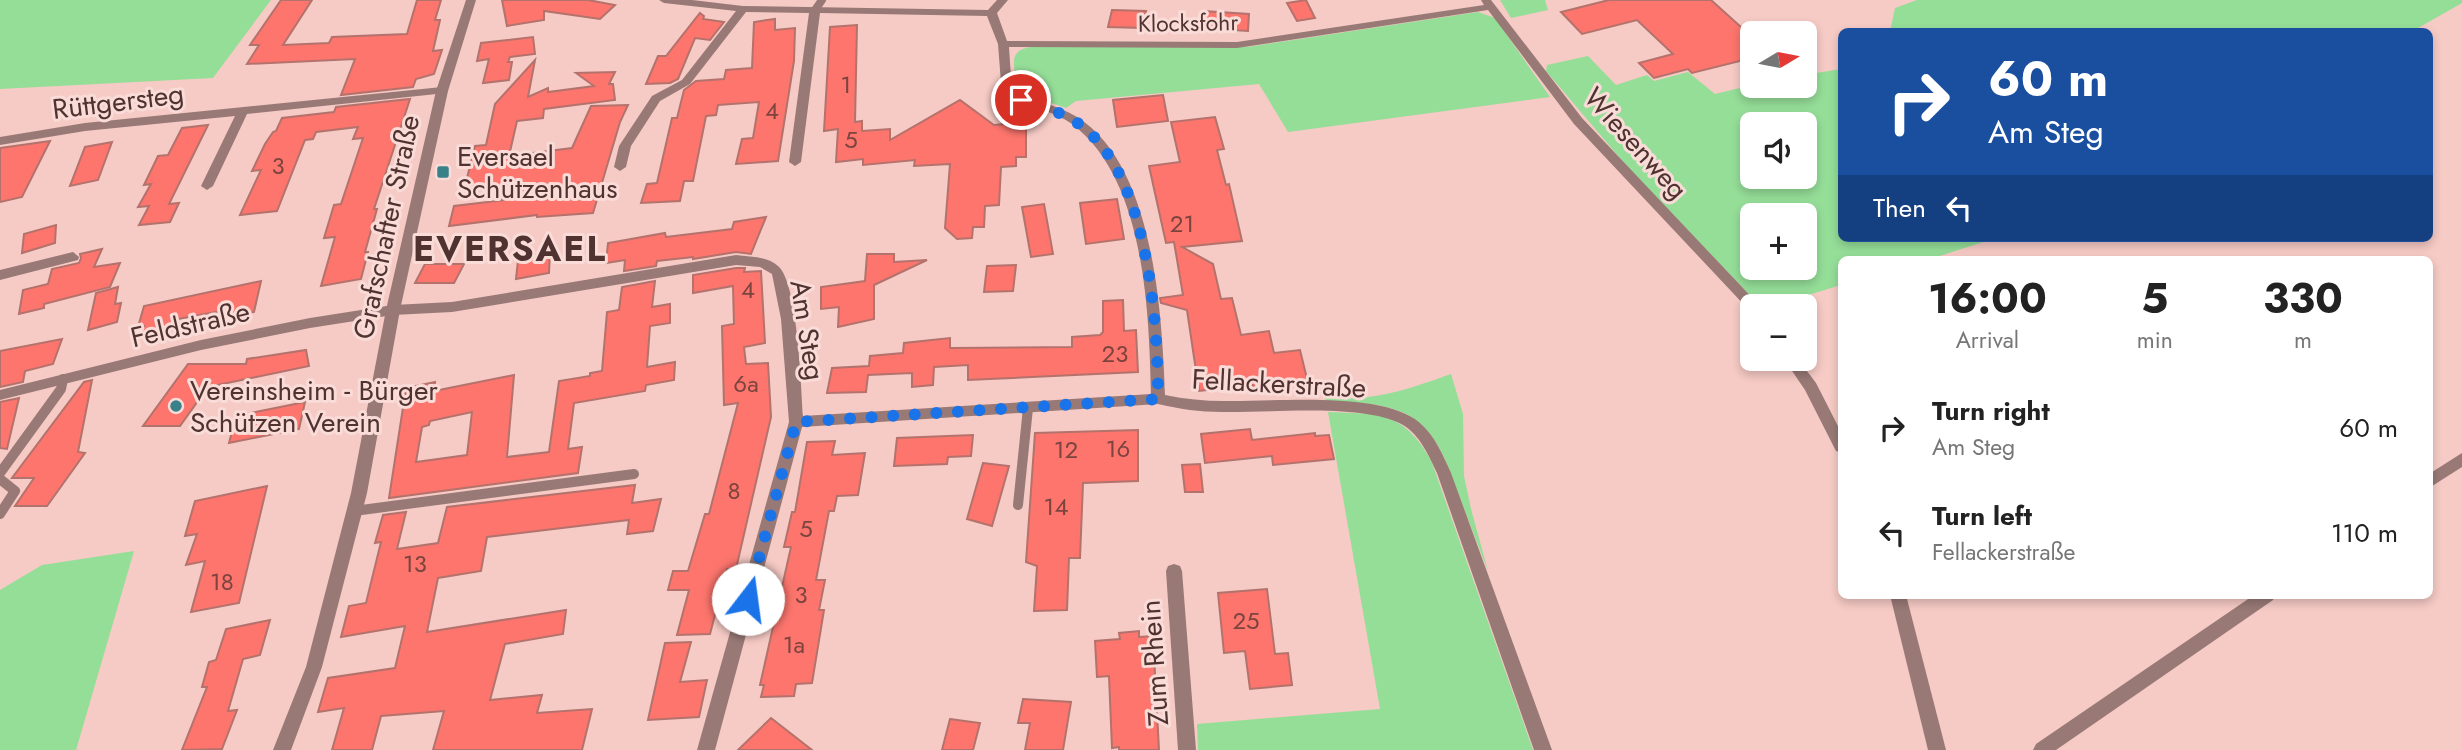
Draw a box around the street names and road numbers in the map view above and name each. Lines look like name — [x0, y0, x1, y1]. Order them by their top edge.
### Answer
street label: Klocksfohr — [1138, 5, 1239, 41]
street label: Rüttgersteg — [50, 73, 186, 130]
street label: Wiesenweg — [1574, 78, 1697, 209]
street label: Grafschafter Straße — [343, 111, 430, 343]
street label: Am Steg — [779, 277, 836, 383]
street label: Feldstraße — [126, 291, 254, 358]
street label: Fellackerstraße — [1191, 358, 1367, 409]
street label: Zum Rhein — [1130, 599, 1179, 727]

